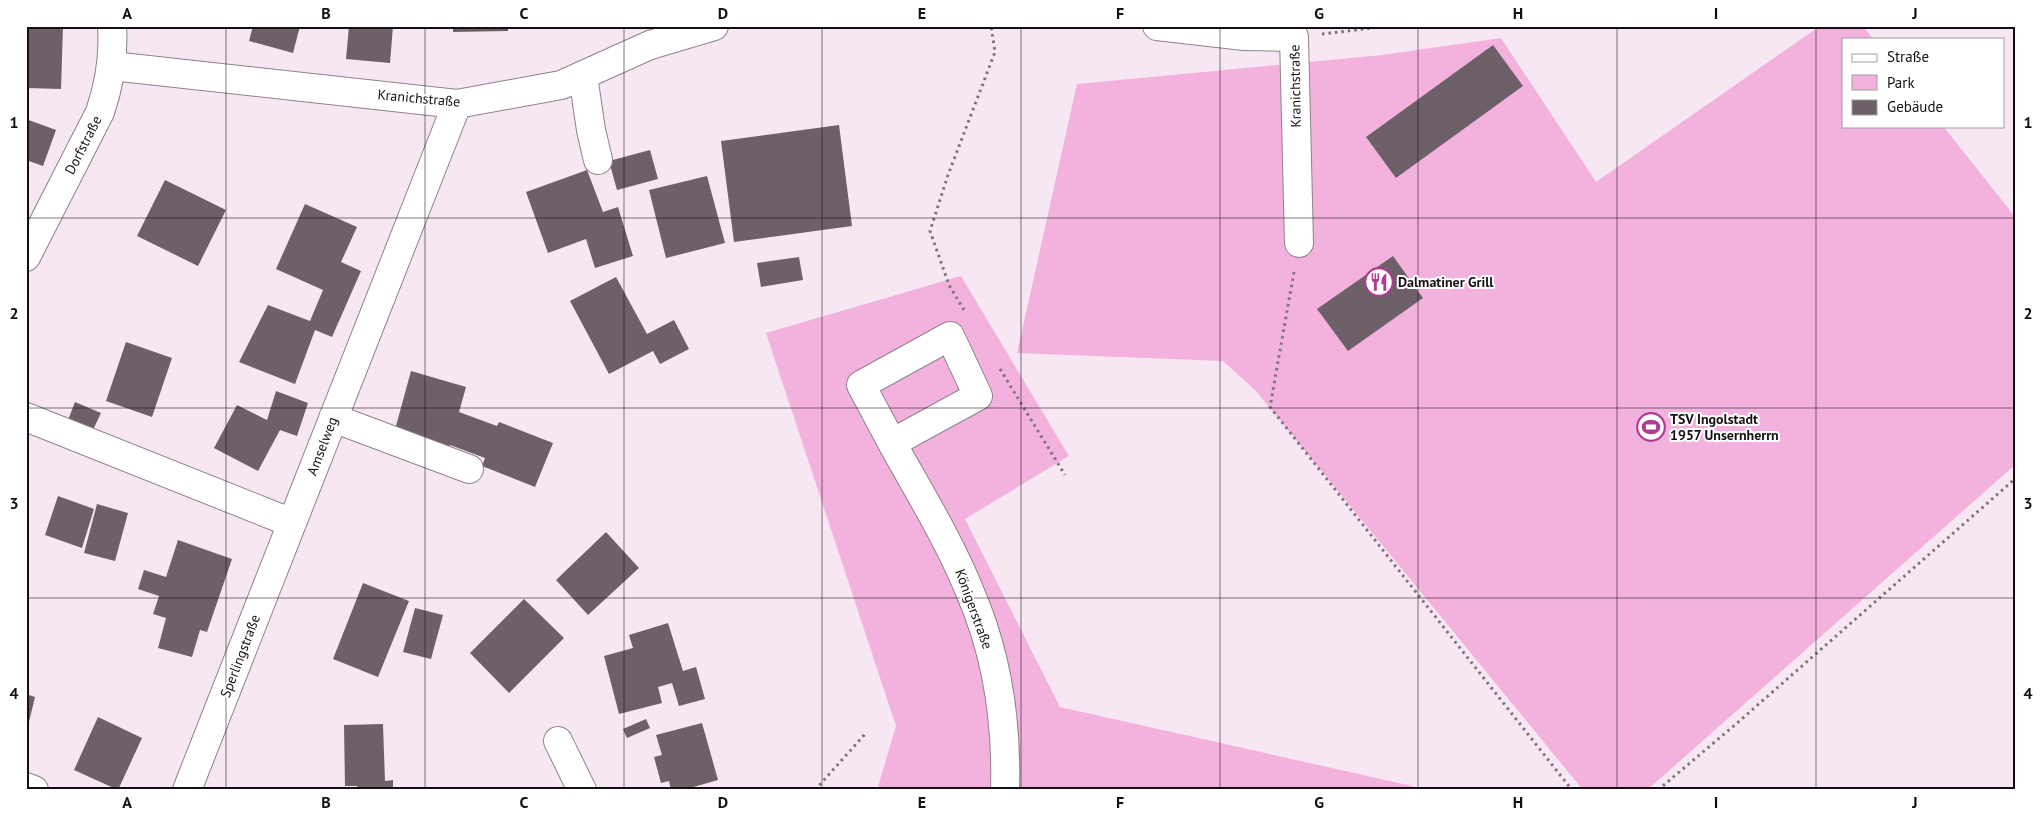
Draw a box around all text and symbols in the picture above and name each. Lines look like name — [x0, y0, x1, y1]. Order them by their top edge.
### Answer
text: A — [122, 3, 132, 23]
text: B — [321, 3, 331, 23]
text: C — [520, 3, 529, 23]
text: D — [718, 3, 728, 23]
text: E — [918, 3, 926, 23]
text: F — [1116, 3, 1124, 23]
text: G — [1314, 3, 1324, 23]
text: H — [1513, 3, 1523, 23]
text: I — [1714, 3, 1718, 23]
text: J — [1911, 3, 1918, 23]
legend — [1842, 38, 2004, 128]
street label: Kranichstraße — [1285, 44, 1305, 128]
text: Straße — [1887, 47, 1929, 66]
text: Park — [1887, 73, 1915, 92]
street label: Kranichstraße — [377, 85, 461, 111]
text: Gebäude — [1887, 97, 1943, 116]
text: 1 — [9, 112, 19, 132]
text: 1 — [2023, 112, 2033, 132]
street label: Dorfstraße — [61, 113, 105, 177]
restaurant icon: Dalmatiner Grill — [1364, 267, 1394, 297]
place label: Dalmatiner Grill — [1398, 273, 1494, 291]
text: 2 — [9, 303, 19, 323]
text: 2 — [2023, 303, 2033, 323]
place label: TSV Ingolstadt 1957 Unsernherrn — [1670, 410, 1779, 444]
sports icon: TSV Ingolstadt 1957 Unsernherrn — [1636, 412, 1666, 442]
street label: Amselweg — [303, 414, 341, 478]
text: 3 — [9, 493, 19, 513]
text: 3 — [2023, 493, 2033, 513]
street label: Königerstraße — [951, 566, 997, 652]
street label: Sperlingstraße — [216, 612, 264, 700]
text: 4 — [9, 683, 19, 703]
text: 4 — [2023, 683, 2033, 703]
text: A — [122, 792, 132, 812]
text: B — [321, 792, 331, 812]
text: C — [520, 792, 529, 812]
text: D — [718, 792, 728, 812]
text: E — [918, 792, 926, 812]
text: F — [1116, 792, 1124, 812]
text: G — [1314, 792, 1324, 812]
text: H — [1513, 792, 1523, 812]
text: I — [1714, 792, 1718, 812]
text: J — [1911, 792, 1918, 812]

